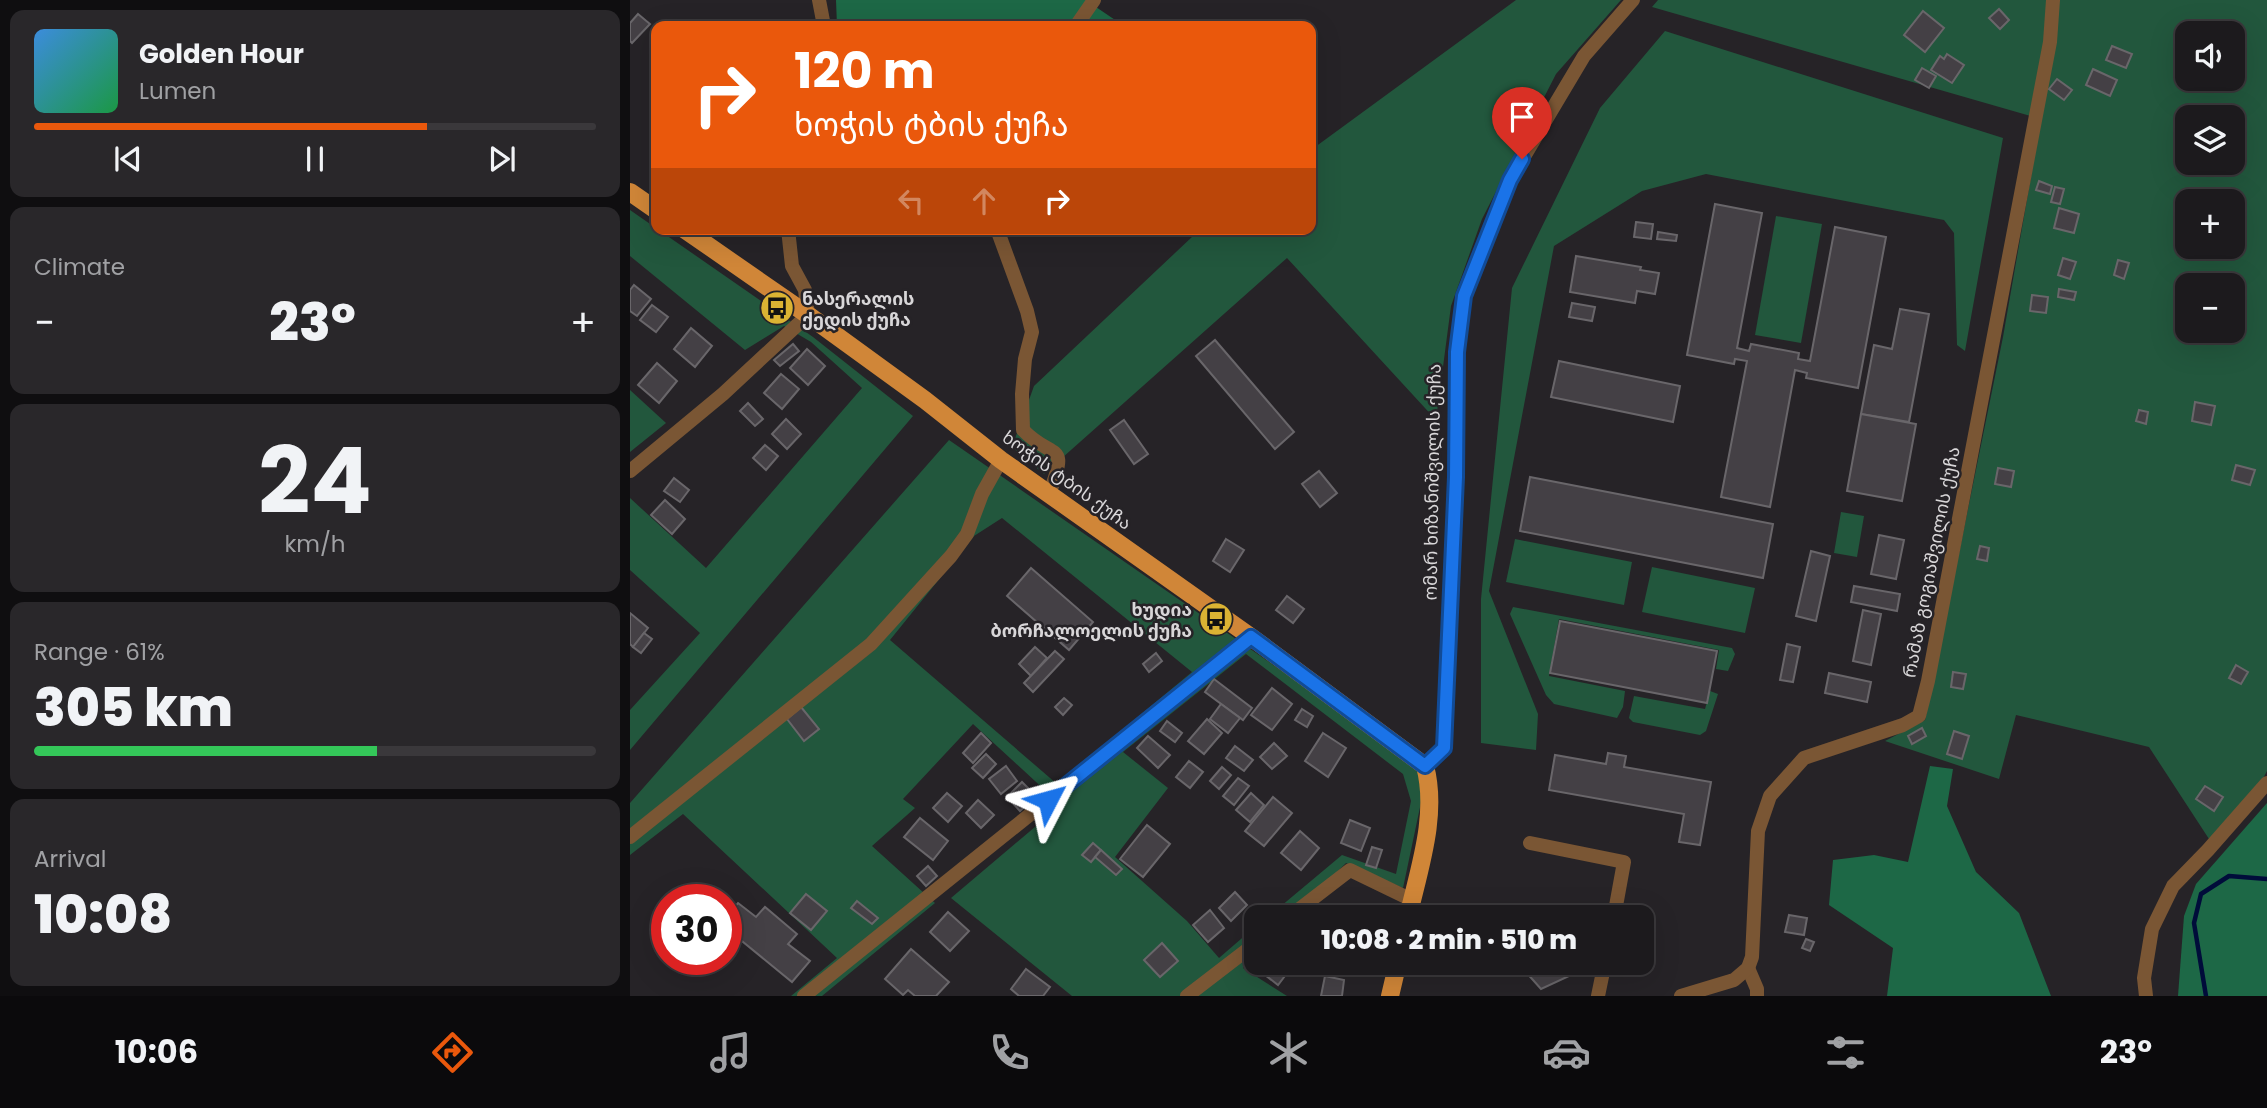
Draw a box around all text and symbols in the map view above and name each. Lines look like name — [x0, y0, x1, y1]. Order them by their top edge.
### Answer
map controls — [2175, 21, 2245, 343]
button: sound — [2175, 21, 2245, 91]
text: Golden Hour — [139, 36, 304, 72]
text: 120 m — [794, 37, 935, 105]
icon: right — [679, 49, 770, 140]
text: Lumen — [139, 75, 216, 107]
pin — [1492, 87, 1552, 159]
icon: arrive — [1503, 98, 1541, 136]
text: ხოჭის ტბის ქუჩა — [794, 102, 1068, 147]
button: layers — [2175, 105, 2245, 175]
icon: previous — [109, 140, 147, 178]
icon: pause — [296, 140, 334, 178]
icon: next — [483, 140, 521, 178]
icon: left — [892, 182, 930, 220]
icon: ahead — [965, 182, 1003, 220]
icon: right — [1038, 182, 1076, 220]
button: + — [2175, 189, 2245, 259]
text: Climate — [34, 251, 125, 283]
button: − — [2175, 273, 2245, 343]
text: 23° — [269, 286, 356, 359]
place label: ნასერალის ქედის ქუჩა — [802, 286, 914, 332]
bus stop icon: ნასერალის ქედის ქუჩა — [758, 289, 796, 327]
text: − — [34, 296, 55, 349]
text: + — [570, 296, 596, 349]
street label: ომარ ხიზანიშვილის ქუჩა — [1417, 364, 1447, 600]
text: 24 — [258, 417, 372, 545]
street label: ხოჭის ტბის ქუჩა — [997, 425, 1137, 535]
street label: რამაზ გოგიაშვილის ქუჩა — [1896, 444, 1966, 680]
text: km/h — [284, 528, 346, 560]
place label: ხუდია ბორჩალოელის ქუჩა — [991, 597, 1192, 643]
bus stop icon: ხუდია ბორჩალოელის ქუჩა — [1197, 600, 1235, 638]
text: Range · 61% — [34, 636, 165, 668]
text: 305 km — [34, 671, 233, 744]
position arrow — [1011, 763, 1085, 837]
text: Arrival — [34, 843, 106, 875]
text: 10:08 — [34, 878, 172, 951]
speed limit sign: 30 — [651, 884, 742, 975]
text: 10:08 · 2 min · 510 m — [1321, 922, 1577, 958]
icon: directions — [428, 1028, 477, 1077]
icon: music — [706, 1028, 755, 1077]
icon: phone — [985, 1028, 1034, 1077]
icon: climate — [1264, 1028, 1313, 1077]
icon: car — [1542, 1028, 1591, 1077]
icon: filters — [1821, 1028, 1870, 1077]
text: 10:06 — [115, 1029, 198, 1074]
text: 23° — [2100, 1029, 2152, 1074]

